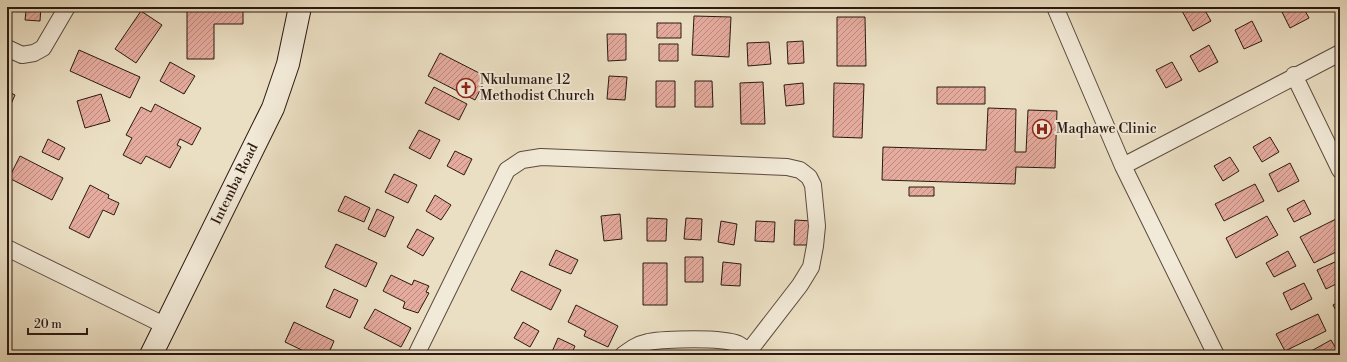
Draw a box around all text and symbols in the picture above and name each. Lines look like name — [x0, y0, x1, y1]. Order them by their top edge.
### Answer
place label: Nkulumane 12 Methodist Church — [480, 71, 595, 105]
church icon: Nkulumane 12 Methodist Church — [455, 77, 477, 99]
hospital icon: Maqhawe Clinic — [1031, 118, 1053, 140]
place label: Maqhawe Clinic — [1056, 120, 1157, 138]
street label: Intemba Road — [208, 140, 262, 228]
scale bar — [28, 310, 87, 336]
text: 20 m — [34, 317, 62, 332]

